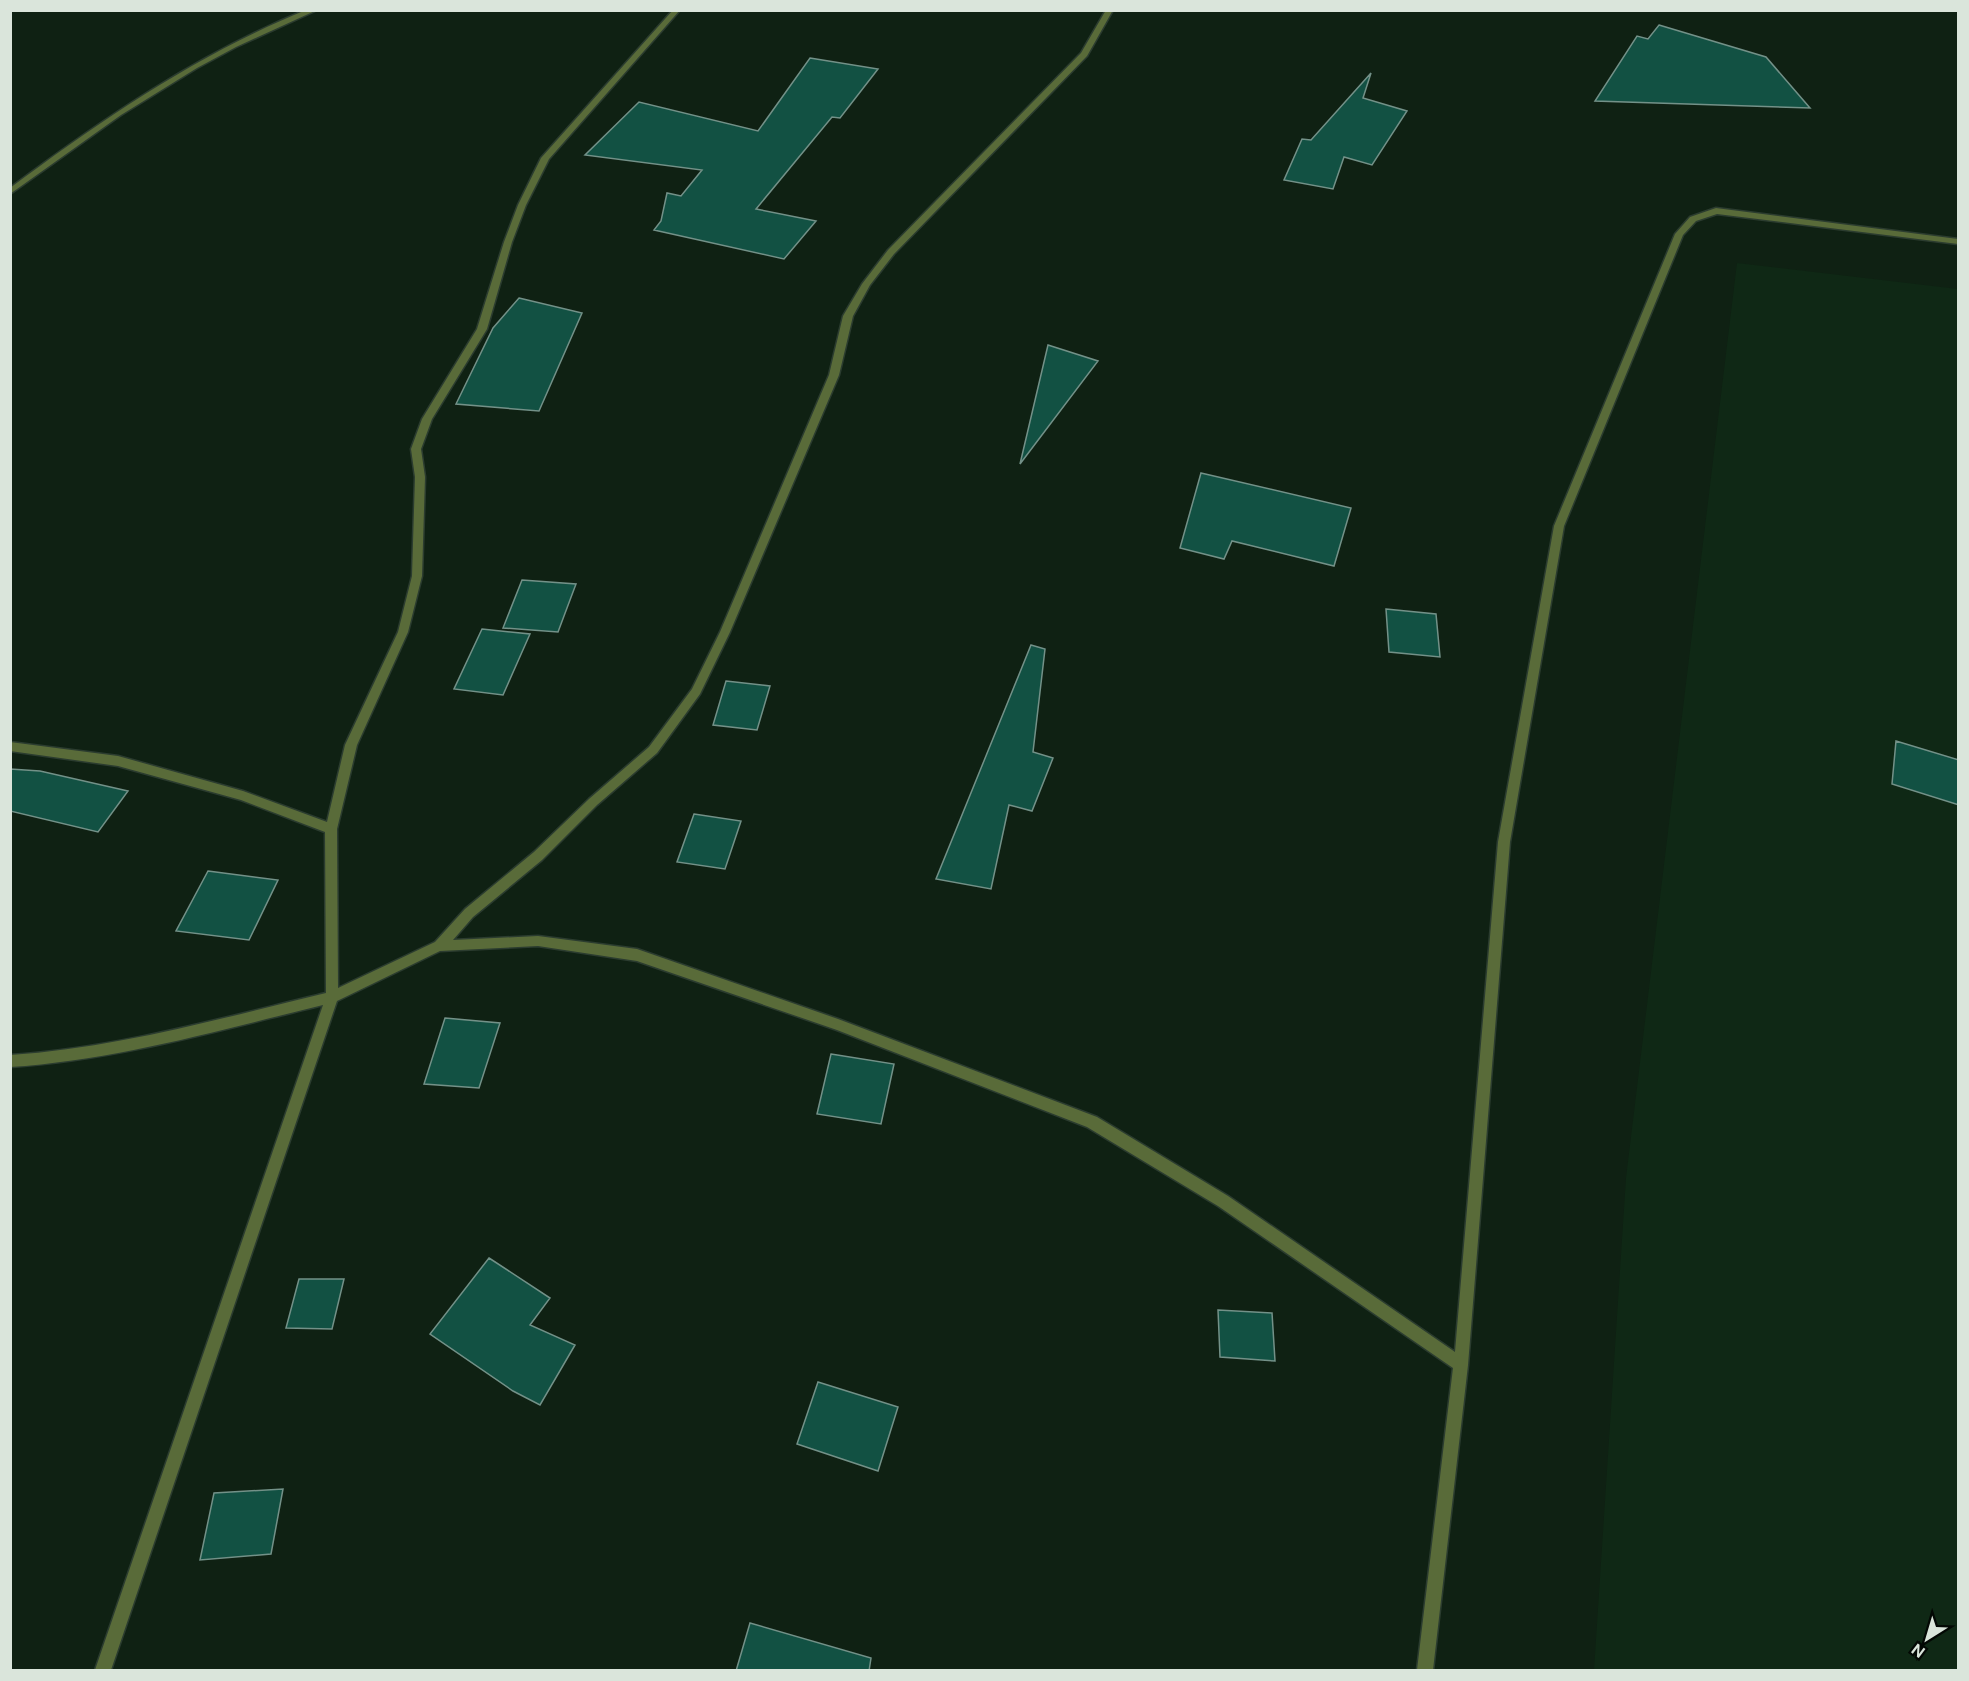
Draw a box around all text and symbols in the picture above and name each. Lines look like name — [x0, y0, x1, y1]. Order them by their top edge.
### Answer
north arrow — [1897, 1609, 1957, 1669]
text: N — [1907, 1639, 1929, 1662]

